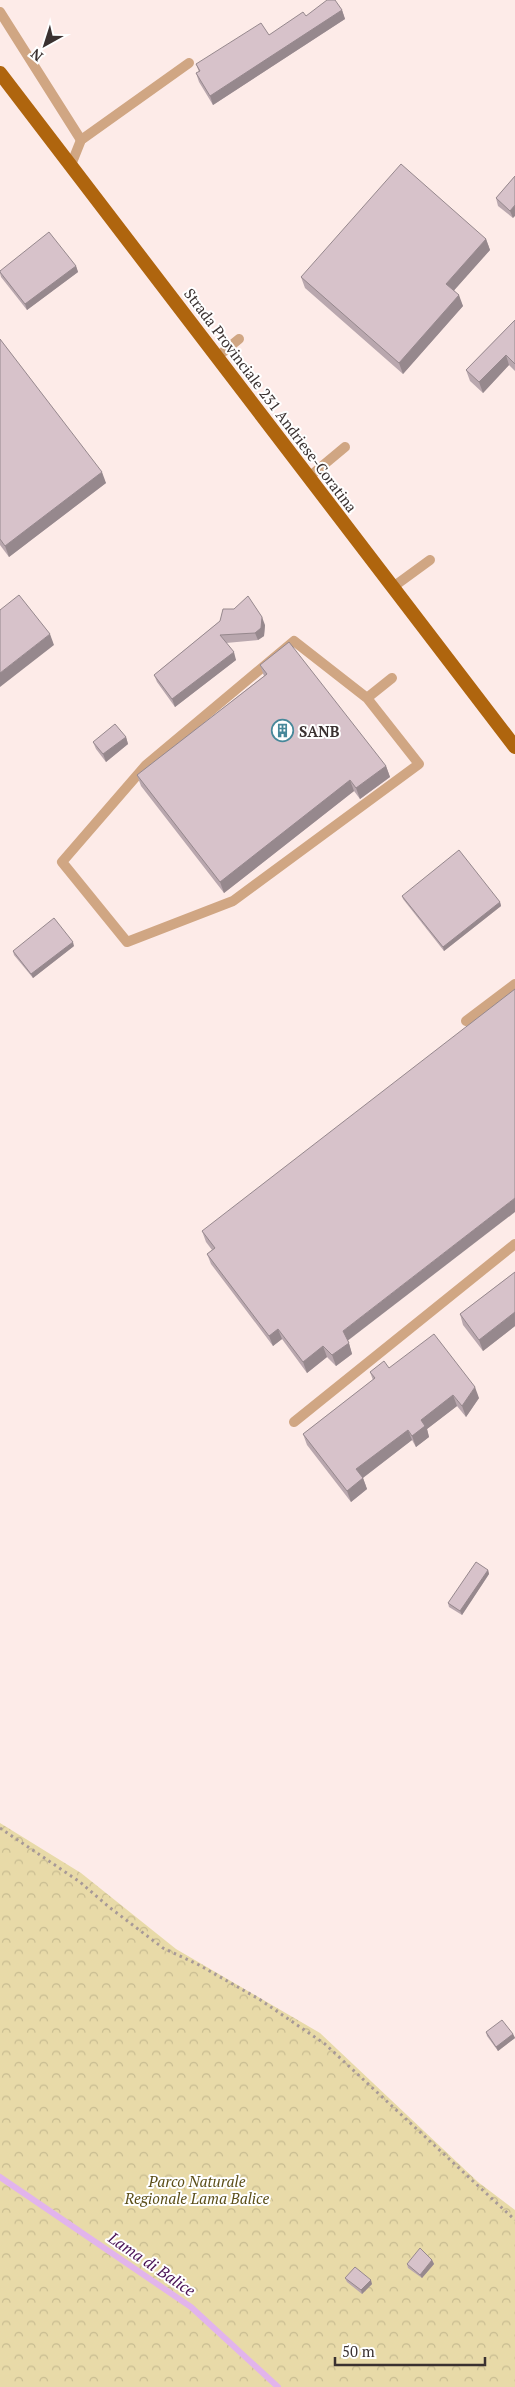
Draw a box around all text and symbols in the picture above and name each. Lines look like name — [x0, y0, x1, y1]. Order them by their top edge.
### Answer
north arrow — [20, 20, 70, 70]
text: N — [26, 45, 47, 66]
street label: Strada Provinciale 231 Andriese-Coratina — [180, 284, 362, 516]
building icon: SANB — [271, 719, 295, 743]
place label: SANB — [299, 721, 340, 741]
park label: Parco Naturale Regionale Lama Balice — [124, 2171, 269, 2208]
water label: Lama di Balice — [103, 2226, 200, 2301]
scale bar — [335, 2334, 485, 2366]
text: 50 m — [342, 2341, 375, 2361]

